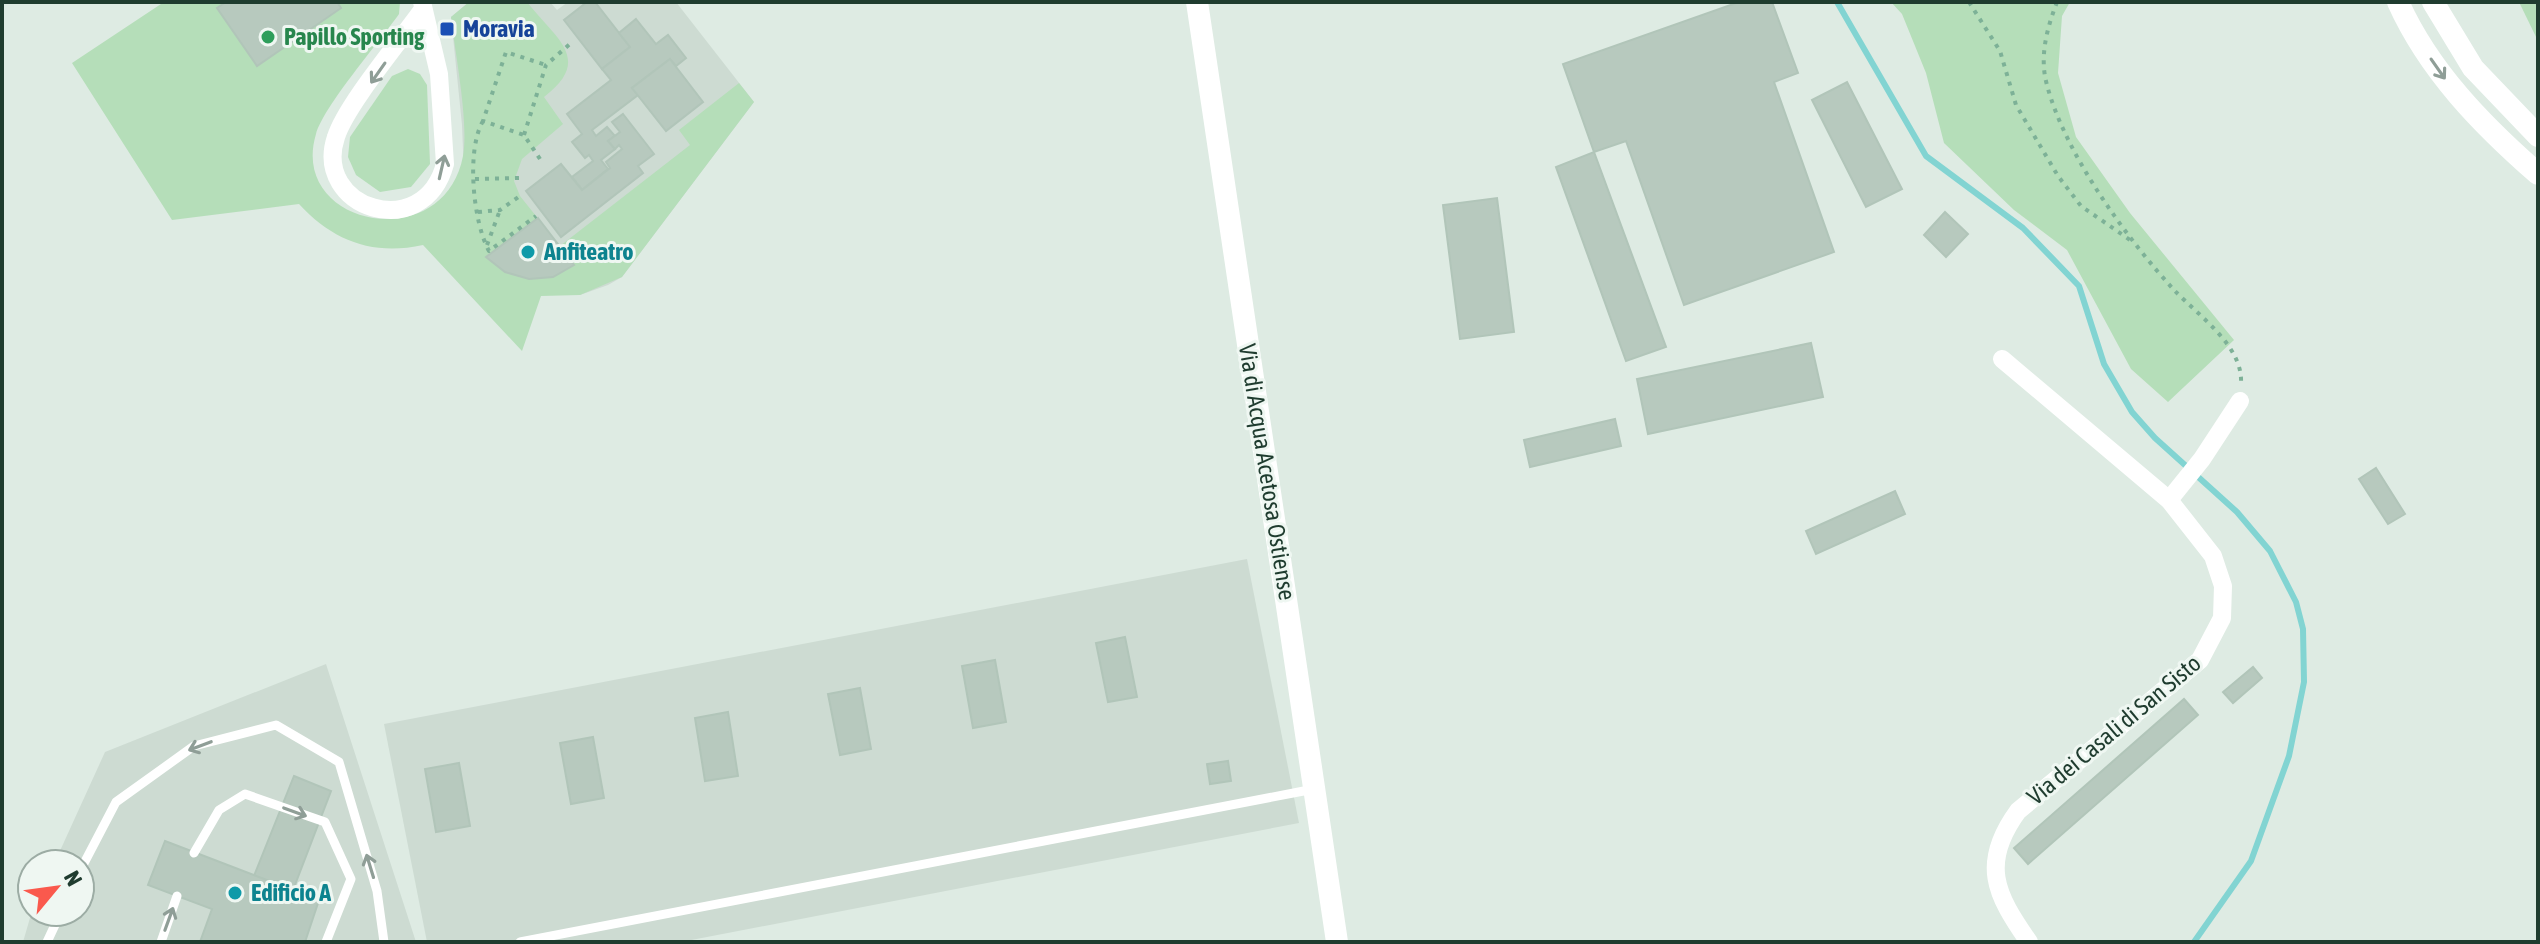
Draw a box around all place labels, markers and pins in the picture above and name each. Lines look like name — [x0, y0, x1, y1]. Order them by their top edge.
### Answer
place label: Moravia — [463, 15, 535, 42]
marker: Moravia — [438, 20, 456, 38]
place label: Papillo Sporting — [284, 23, 425, 50]
marker: Papillo Sporting — [259, 28, 277, 46]
place label: Anfiteatro — [543, 238, 634, 265]
marker: Anfiteatro — [519, 243, 537, 261]
place label: Edificio A — [251, 879, 331, 906]
marker: Edificio A — [226, 884, 244, 902]

